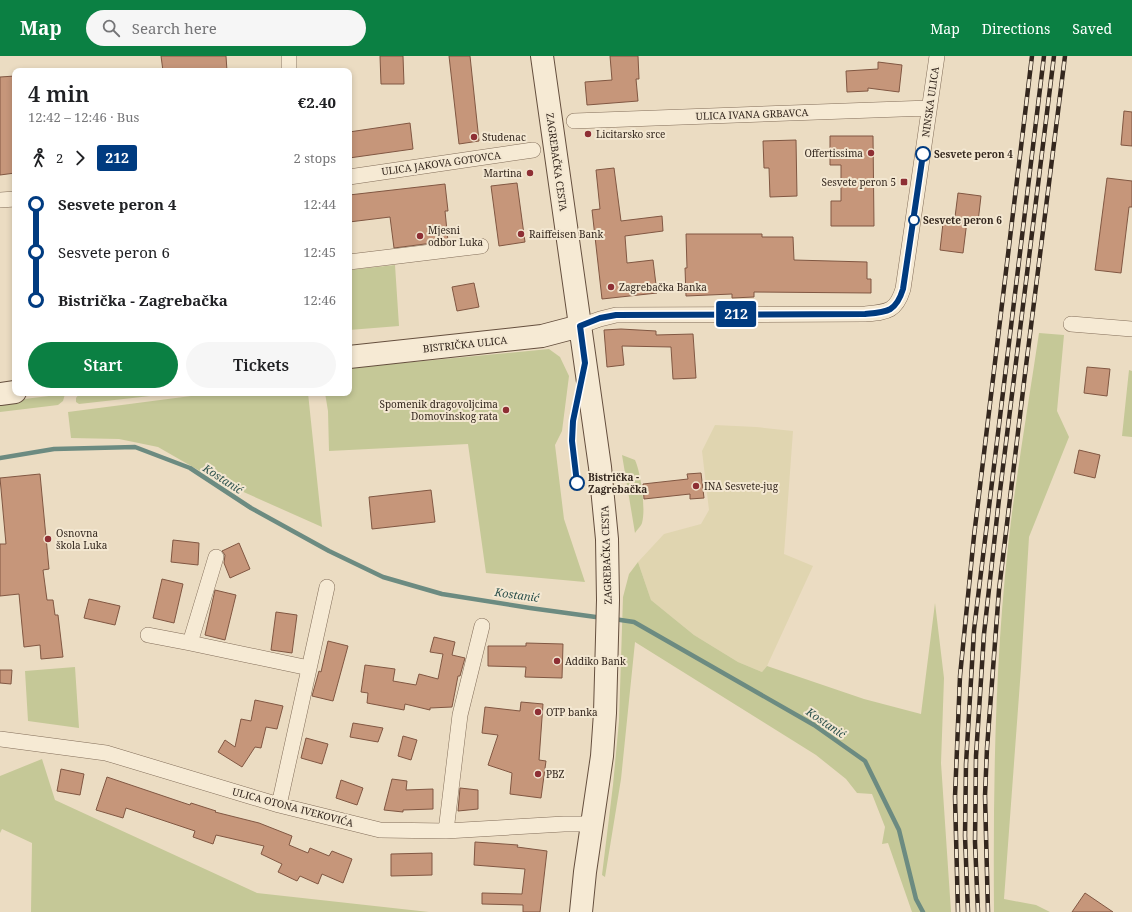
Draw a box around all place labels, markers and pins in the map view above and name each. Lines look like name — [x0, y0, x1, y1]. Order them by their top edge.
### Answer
place label: Licitarsko srce — [596, 127, 665, 141]
marker: Licitarsko srce — [583, 129, 593, 139]
place label: Studenac — [482, 130, 526, 144]
marker: Studenac — [469, 132, 479, 142]
place label: Offertissima — [804, 146, 863, 160]
marker: Sesvete peron 4 — [915, 146, 931, 162]
place label: Sesvete peron 4 — [934, 147, 1013, 161]
marker: Offertissima — [866, 148, 876, 158]
place label: Martina — [483, 166, 522, 180]
marker: Martina — [525, 168, 535, 178]
place label: Sesvete peron 5 — [821, 175, 896, 189]
marker: Sesvete peron 5 — [899, 177, 909, 187]
place label: Sesvete peron 6 — [923, 213, 1002, 227]
marker: Sesvete peron 6 — [908, 214, 920, 226]
place label: Mjesni odbor Luka — [428, 223, 484, 249]
place label: Raiffeisen Bank — [529, 227, 604, 241]
marker: Raiffeisen Bank — [516, 229, 526, 239]
marker: Mjesni odbor Luka — [415, 231, 425, 241]
place label: Zagrebačka Banka — [619, 280, 707, 294]
marker: Zagrebačka Banka — [606, 282, 616, 292]
place label: Spomenik dragovoljcima Domovinskog rata — [379, 397, 498, 423]
marker: Spomenik dragovoljcima Domovinskog rata — [501, 405, 511, 415]
place label: Bistrička - Zagrebačka — [588, 470, 647, 496]
marker: Bistrička - Zagrebačka — [569, 475, 585, 491]
place label: INA Sesvete-jug — [704, 479, 779, 493]
marker: INA Sesvete-jug — [691, 481, 701, 491]
place label: Osnovna škola Luka — [56, 526, 108, 552]
marker: Osnovna škola Luka — [43, 534, 53, 544]
place label: Addiko Bank — [565, 654, 626, 668]
marker: Addiko Bank — [552, 656, 562, 666]
place label: OTP banka — [546, 705, 598, 719]
marker: OTP banka — [533, 707, 543, 717]
place label: PBZ — [546, 767, 564, 781]
marker: PBZ — [533, 769, 543, 779]

